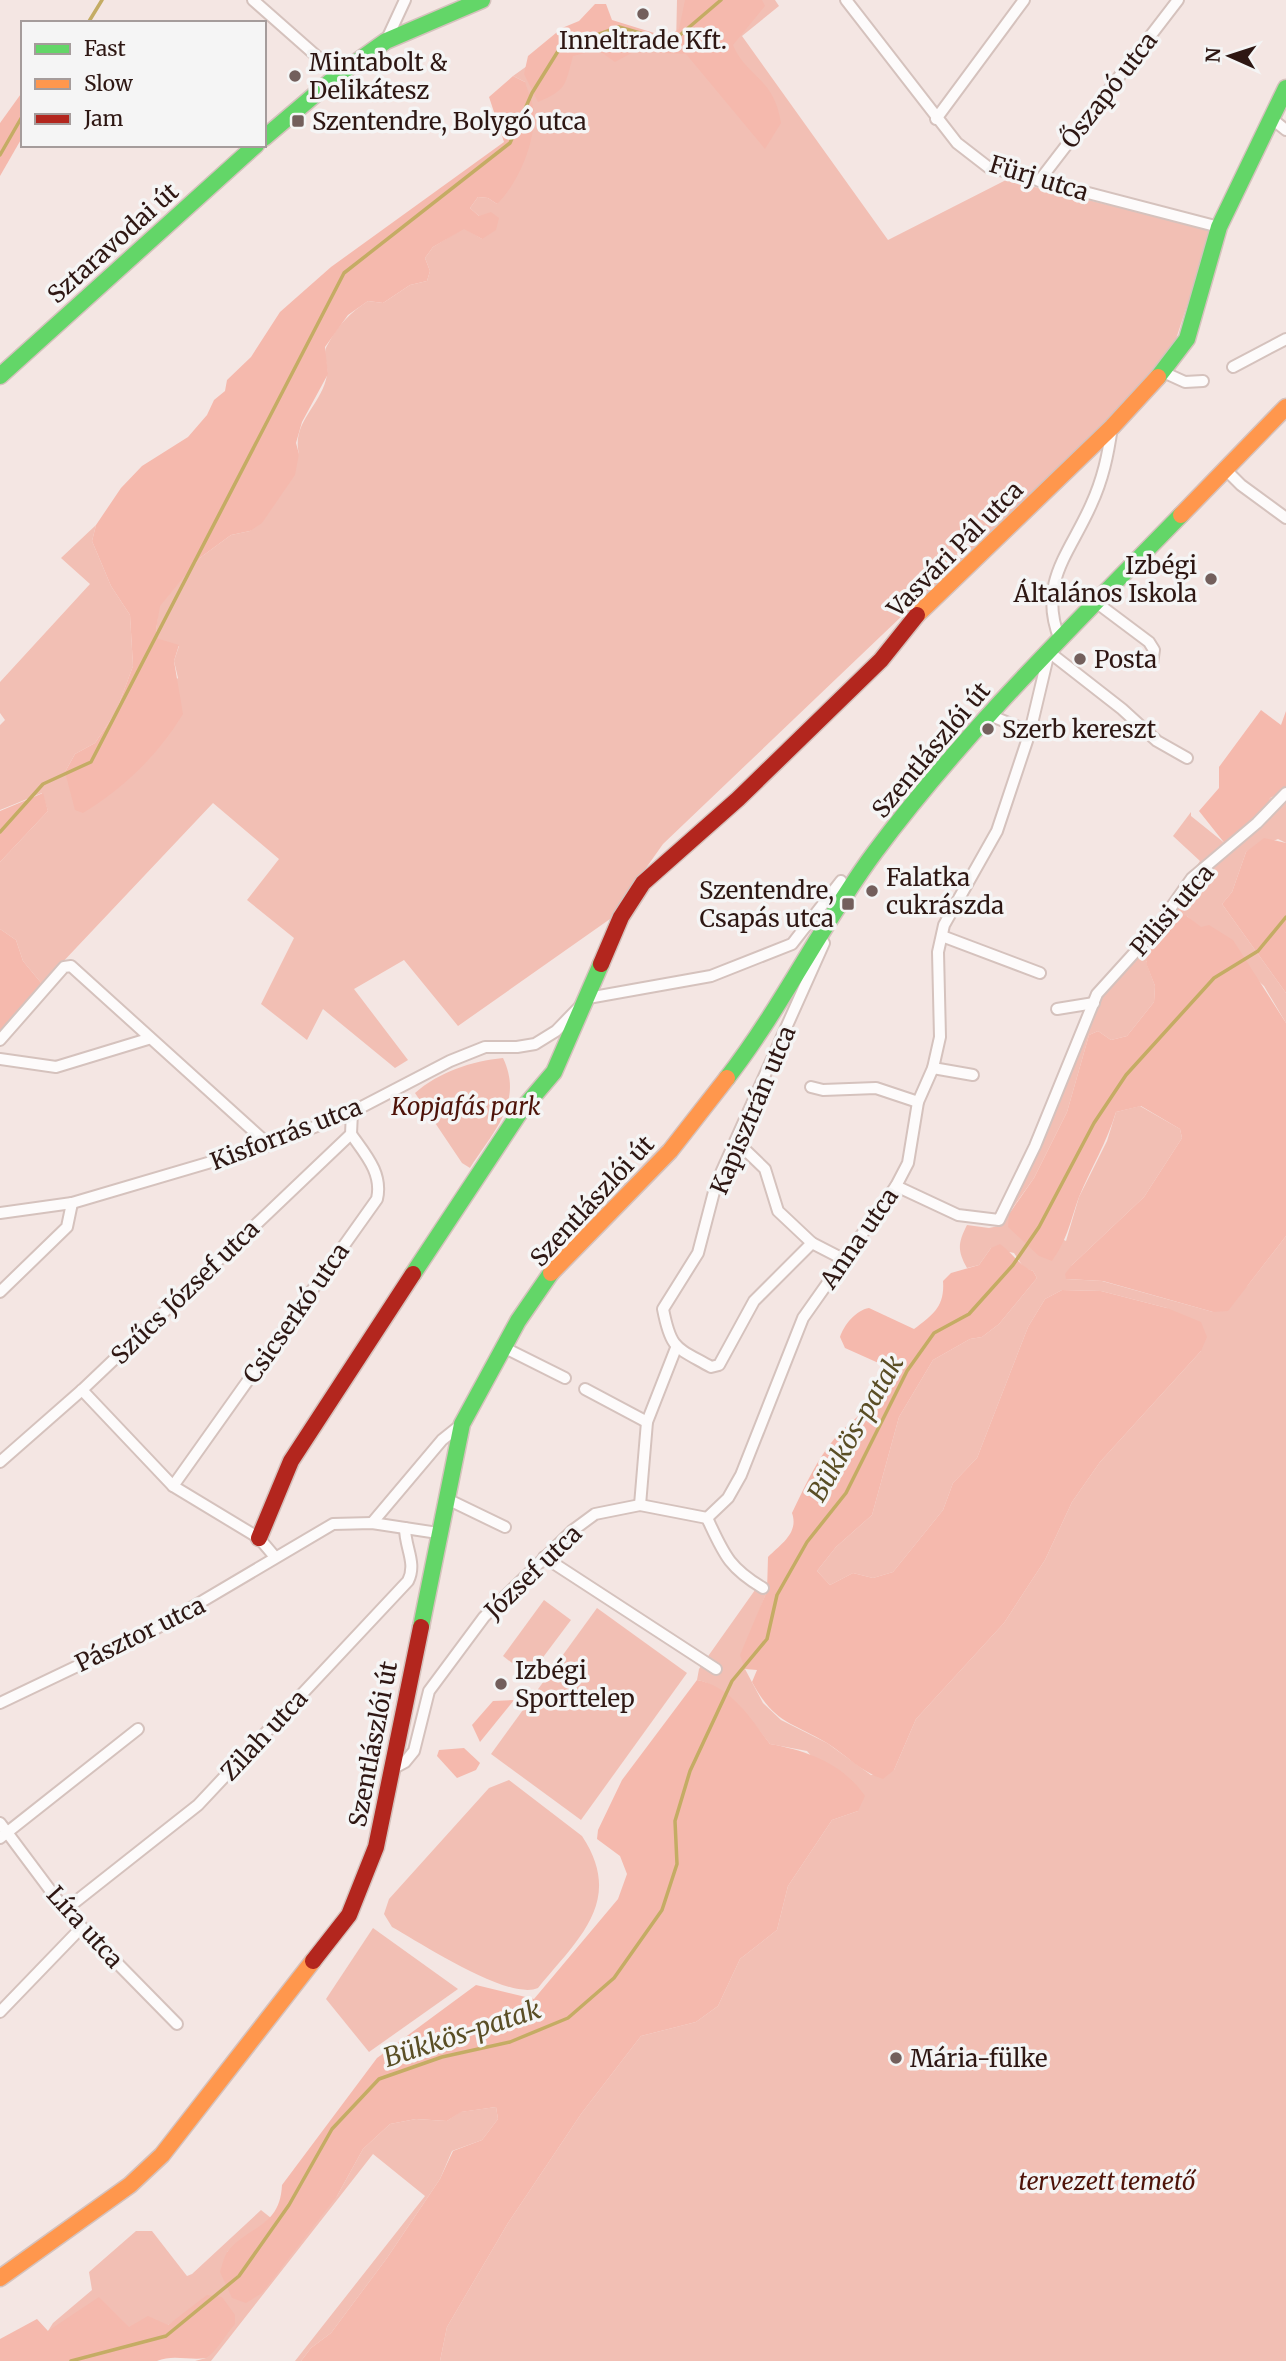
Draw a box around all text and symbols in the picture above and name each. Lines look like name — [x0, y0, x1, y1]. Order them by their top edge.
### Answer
marker: Inneltrade Kft. — [635, 6, 651, 22]
legend — [21, 21, 266, 147]
north arrow — [1195, 21, 1265, 91]
place label: Inneltrade Kft. — [559, 25, 727, 56]
street label: Őszapó utca — [1054, 26, 1164, 154]
text: Fast — [84, 35, 126, 62]
place label: Mintabolt & Delikátesz — [309, 47, 447, 106]
text: N — [1201, 47, 1225, 63]
marker: Mintabolt & Delikátesz — [287, 68, 303, 84]
text: Slow — [84, 70, 133, 97]
text: Jam — [83, 105, 123, 132]
place label: Szentendre, Bolygó utca — [312, 106, 587, 137]
marker: Szentendre, Bolygó utca — [290, 113, 306, 129]
street label: Fürj utca — [986, 148, 1092, 208]
street label: Sztaravodai út — [41, 176, 185, 310]
street label: Vasvári Pál utca — [880, 474, 1030, 624]
place label: Izbégi Általános Iskola — [1013, 550, 1197, 609]
marker: Izbégi Általános Iskola — [1203, 571, 1219, 587]
place label: Posta — [1094, 644, 1157, 675]
marker: Posta — [1072, 651, 1088, 667]
street label: Szentlászlói út — [865, 675, 997, 824]
place label: Szerb kereszt — [1002, 714, 1157, 745]
marker: Szerb kereszt — [980, 721, 996, 737]
street label: Pilisi utca — [1124, 857, 1221, 962]
place label: Falatka cukrászda — [886, 862, 1004, 921]
place label: Szentendre, Csapás utca — [699, 875, 834, 934]
marker: Falatka cukrászda — [864, 883, 880, 899]
marker: Szentendre, Csapás utca — [840, 896, 856, 912]
street label: Kapisztrán utca — [704, 1021, 803, 1199]
street label: Kisforrás utca — [206, 1091, 366, 1177]
park label: Kopjafás park — [390, 1091, 541, 1122]
street label: Szentlászlói út — [523, 1128, 661, 1273]
street label: Anna utca — [812, 1181, 905, 1295]
street label: Szűcs József utca — [104, 1213, 266, 1371]
street label: Csicserkó utca — [236, 1237, 356, 1389]
water label: Bükkös-patak — [800, 1349, 910, 1507]
street label: József utca — [477, 1518, 588, 1627]
street label: Pásztor utca — [70, 1589, 210, 1679]
place label: Izbégi Sporttelep — [515, 1655, 635, 1714]
street label: Szentlászlói út — [342, 1658, 404, 1829]
marker: Izbégi Sporttelep — [493, 1676, 509, 1692]
street label: Zilah utca — [214, 1683, 314, 1787]
street label: Líra utca — [40, 1879, 130, 1975]
water label: Bükkös-patak — [379, 1992, 545, 2074]
place label: Mária-fülke — [910, 2043, 1048, 2074]
marker: Mária-fülke — [888, 2050, 904, 2066]
park label: tervezett temető — [1018, 2166, 1197, 2197]

